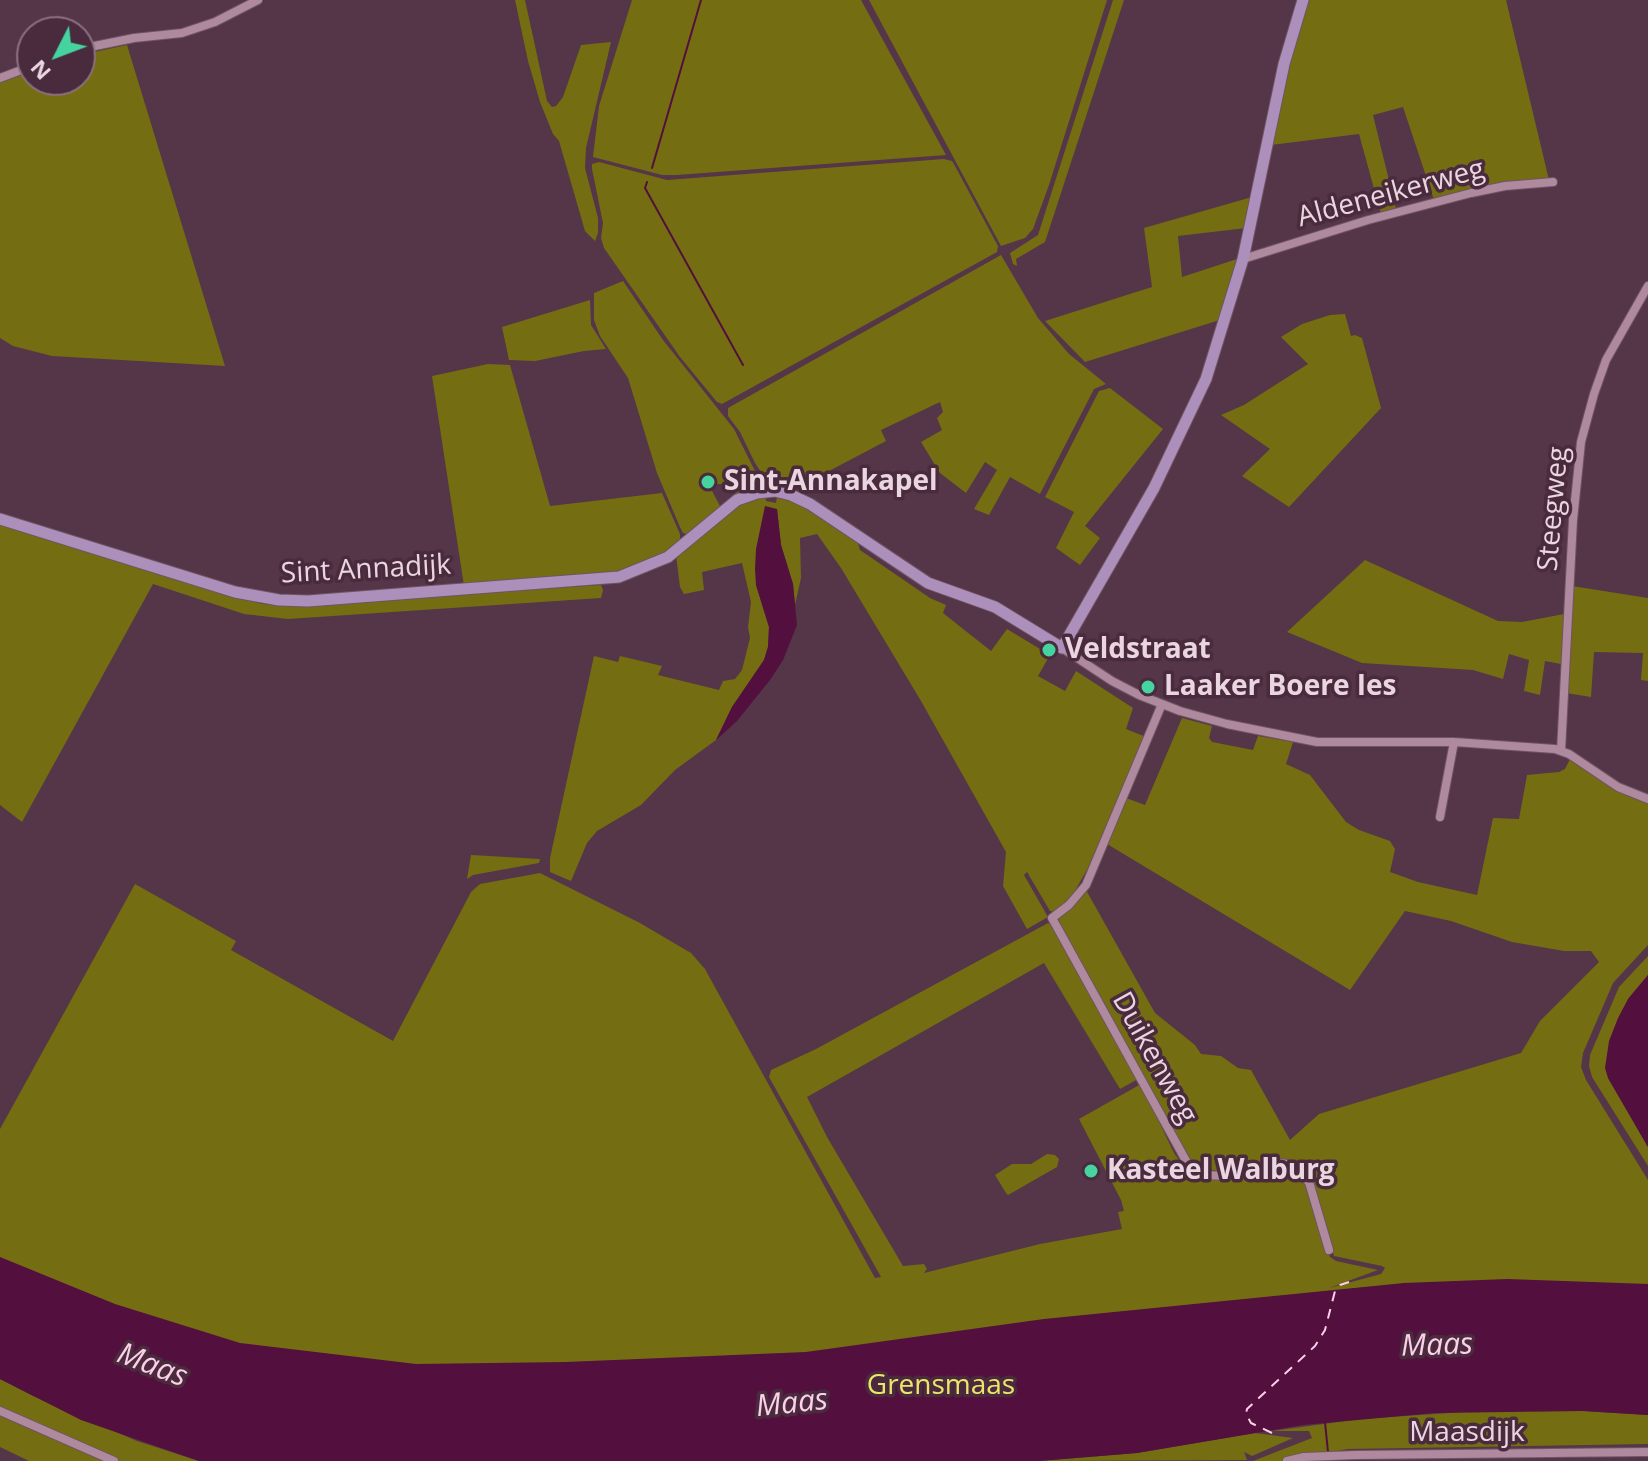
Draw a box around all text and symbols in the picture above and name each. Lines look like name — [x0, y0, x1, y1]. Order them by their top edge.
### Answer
north arrow — [16, 16, 96, 96]
text: N — [23, 54, 57, 87]
street label: Aldeneikerweg — [1294, 153, 1488, 235]
street label: Steegweg — [1532, 445, 1576, 573]
place label: Sint-Annakapel — [724, 465, 938, 499]
marker: Sint-Annakapel — [699, 473, 717, 491]
street label: Sint Annadijk — [280, 549, 452, 591]
place label: Veldstraat — [1065, 633, 1211, 667]
marker: Veldstraat — [1040, 641, 1058, 659]
place label: Laaker Boere Ies — [1164, 670, 1396, 704]
marker: Laaker Boere Ies — [1139, 678, 1157, 696]
street label: Duikenweg — [1104, 987, 1204, 1129]
place label: Kasteel Walburg — [1107, 1154, 1335, 1188]
marker: Kasteel Walburg — [1082, 1162, 1100, 1180]
water label: Maas — [1400, 1327, 1474, 1365]
water label: Maas — [112, 1336, 192, 1396]
park label: Grensmaas — [867, 1369, 1015, 1403]
water label: Maas — [754, 1382, 830, 1426]
street label: Maasdijk — [1409, 1416, 1525, 1450]

